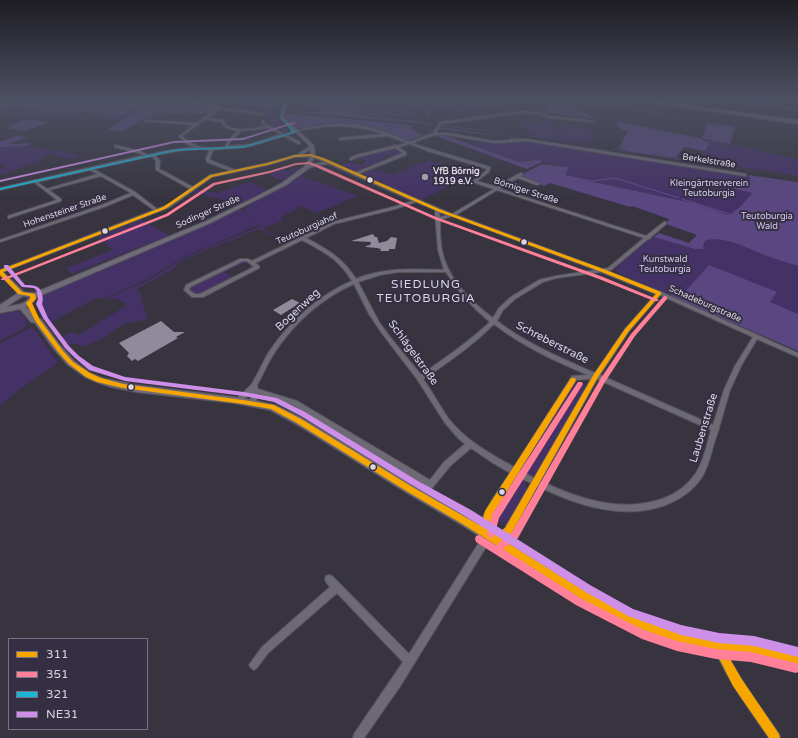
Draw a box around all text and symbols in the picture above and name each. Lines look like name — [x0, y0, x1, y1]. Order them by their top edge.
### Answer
street label: Berkelstraße — [682, 151, 736, 171]
place label: VfB Börnig 1919 e.V. — [433, 167, 480, 188]
marker: VfB Börnig 1919 e.V. — [420, 172, 430, 182]
unlabelled marker — [365, 175, 375, 185]
street label: Börniger Straße — [492, 175, 560, 207]
park label: Kleingärtnerverein Teutoburgia — [670, 179, 748, 200]
street label: Hohensteiner Straße — [22, 192, 108, 230]
street label: Sodinger Straße — [174, 193, 242, 231]
street label: Teutoburgiahof — [275, 211, 339, 247]
park label: Teutoburgia Wald — [741, 212, 793, 233]
unlabelled marker — [100, 226, 110, 236]
unlabelled marker — [519, 237, 529, 247]
park label: Kunstwald Teutoburgia — [639, 255, 691, 276]
district label: SIEDLUNG TEUTOBURGIA — [376, 278, 476, 306]
street label: Schadeburgstraße — [667, 283, 743, 325]
street label: Bogenweg — [273, 286, 323, 334]
street label: Schlägelstraße — [385, 318, 441, 388]
street label: Schreberstraße — [513, 319, 591, 367]
unlabelled marker — [126, 382, 136, 392]
street label: Laubenstraße — [687, 392, 721, 464]
unlabelled marker — [368, 462, 378, 472]
unlabelled marker — [497, 487, 507, 497]
legend — [8, 638, 148, 730]
text: 311 — [46, 647, 69, 661]
text: 351 — [46, 667, 69, 681]
text: 321 — [46, 687, 69, 701]
text: NE31 — [46, 707, 78, 721]

